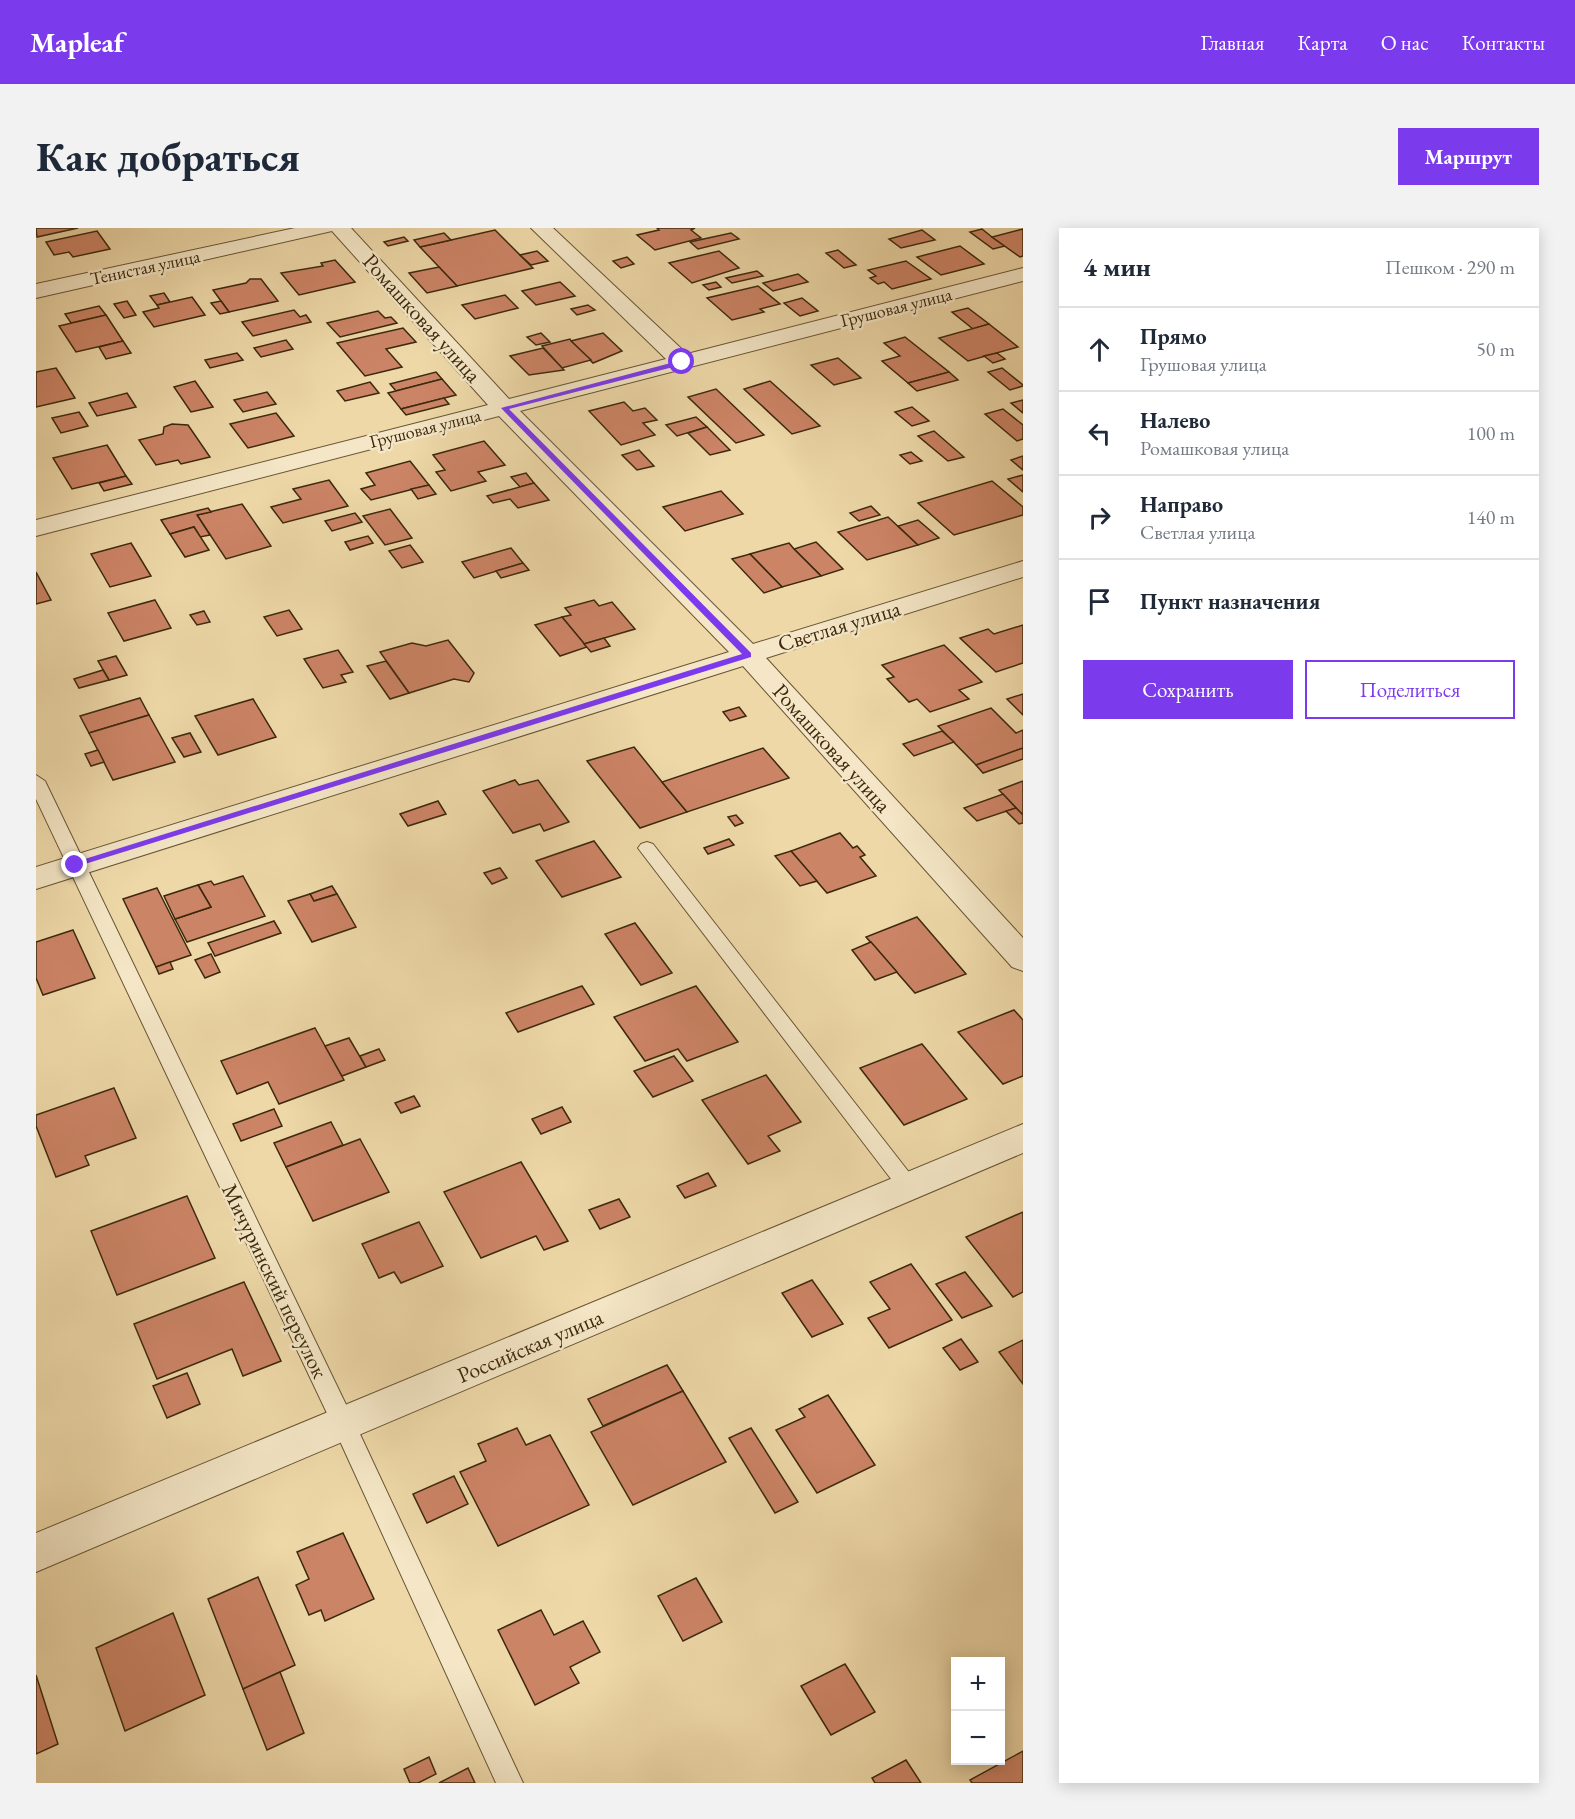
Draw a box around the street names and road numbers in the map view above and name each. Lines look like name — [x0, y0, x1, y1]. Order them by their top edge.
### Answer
street label: Тенистая улица — [88, 244, 203, 290]
street label: Ромашковая улица — [356, 247, 488, 389]
street label: Грушовая улица — [838, 282, 955, 332]
street label: Грушовая улица — [367, 403, 484, 453]
street label: Светлая улица — [774, 594, 904, 658]
street label: Ромашковая улица — [766, 677, 898, 819]
street label: Мичуринский переулок — [215, 1179, 335, 1383]
street label: Российская улица — [453, 1302, 607, 1390]

